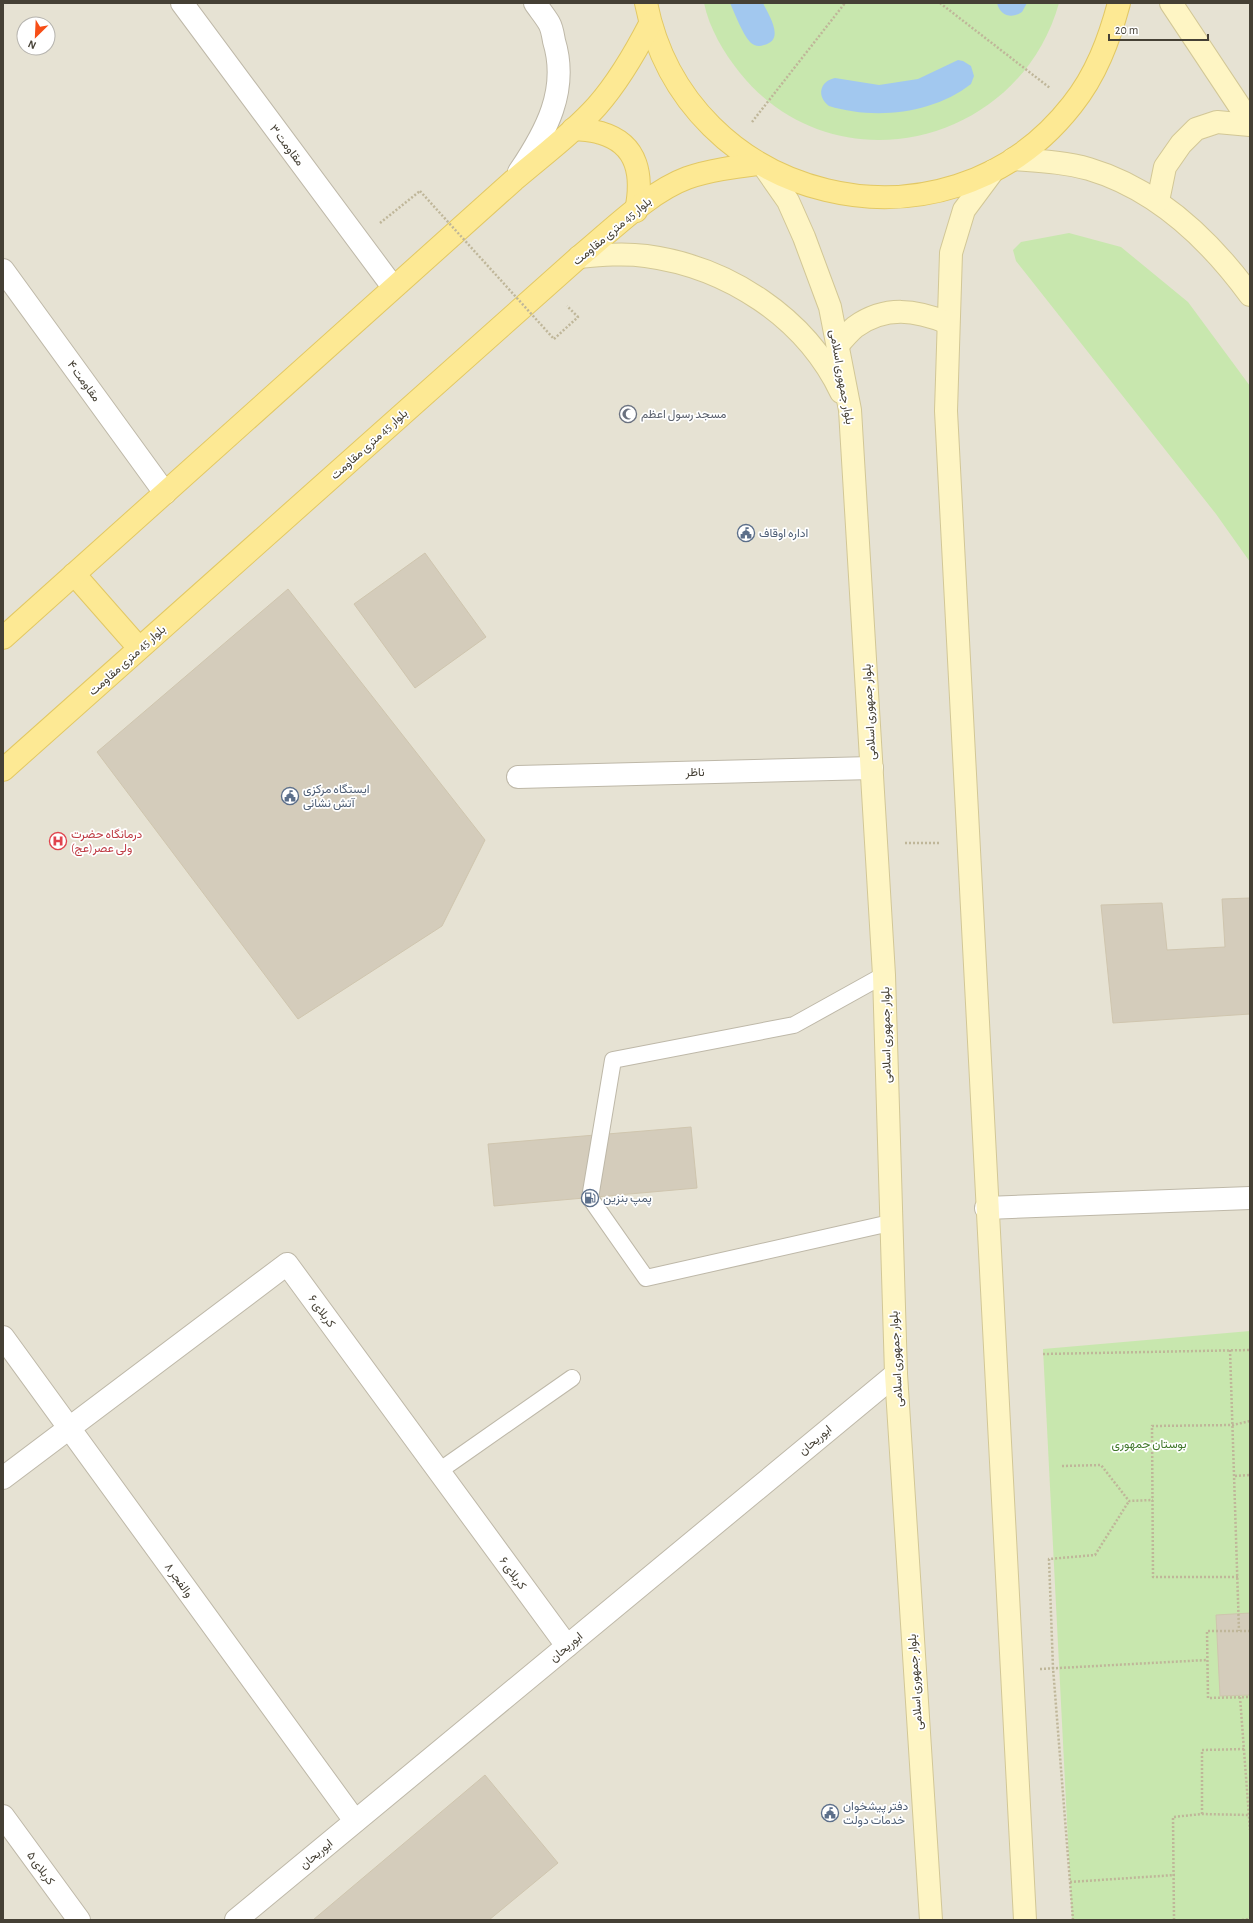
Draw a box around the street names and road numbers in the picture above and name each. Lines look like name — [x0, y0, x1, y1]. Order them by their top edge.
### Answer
street label: مقاومت ۳ — [266, 122, 306, 169]
street label: بلوار 45 متری مقاومت — [570, 195, 655, 269]
street label: بلوار جمهوری اسلامی — [826, 329, 856, 426]
street label: مقاومت ۴ — [64, 358, 103, 405]
street label: بلوار 45 متری مقاومت — [328, 407, 411, 483]
street label: بلوار 45 متری مقاومت — [86, 623, 169, 699]
street label: بلوار جمهوری اسلامی — [860, 664, 880, 760]
street label: ناظر — [684, 766, 705, 780]
street label: بلوار جمهوری اسلامی — [879, 987, 895, 1083]
street label: کربلای ۶ — [305, 1293, 338, 1331]
street label: بلوار جمهوری اسلامی — [887, 1311, 907, 1407]
street label: ابوریحان — [796, 1423, 835, 1459]
street label: کربلای ۶ — [496, 1555, 529, 1593]
street label: والفجر ۸ — [161, 1561, 195, 1601]
street label: ابوریحان — [547, 1630, 586, 1666]
street label: بلوار جمهوری اسلامی — [906, 1633, 926, 1730]
street label: ابوریحان — [297, 1837, 336, 1873]
street label: کربلای ۵ — [23, 1849, 57, 1888]

